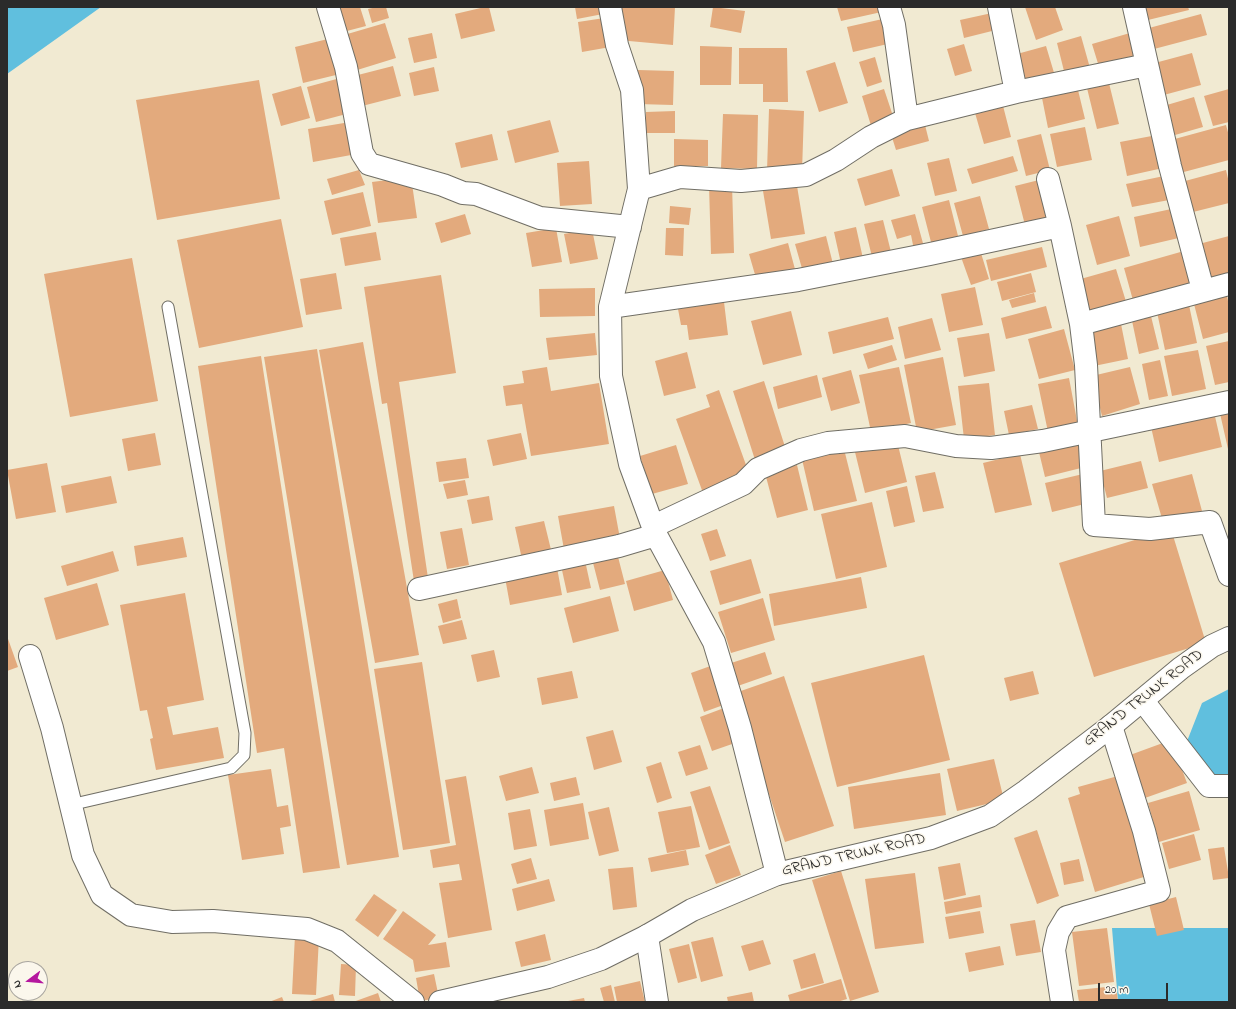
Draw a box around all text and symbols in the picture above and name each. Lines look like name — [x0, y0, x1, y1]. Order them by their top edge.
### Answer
street label: GRAND TRUNK ROAD — [1080, 646, 1208, 752]
street label: GRAND TRUNK ROAD — [780, 830, 928, 882]
north arrow — [8, 961, 48, 1001]
scale bar — [1100, 975, 1170, 1001]
text: N — [9, 978, 26, 990]
text: 20 m — [1105, 981, 1128, 999]

